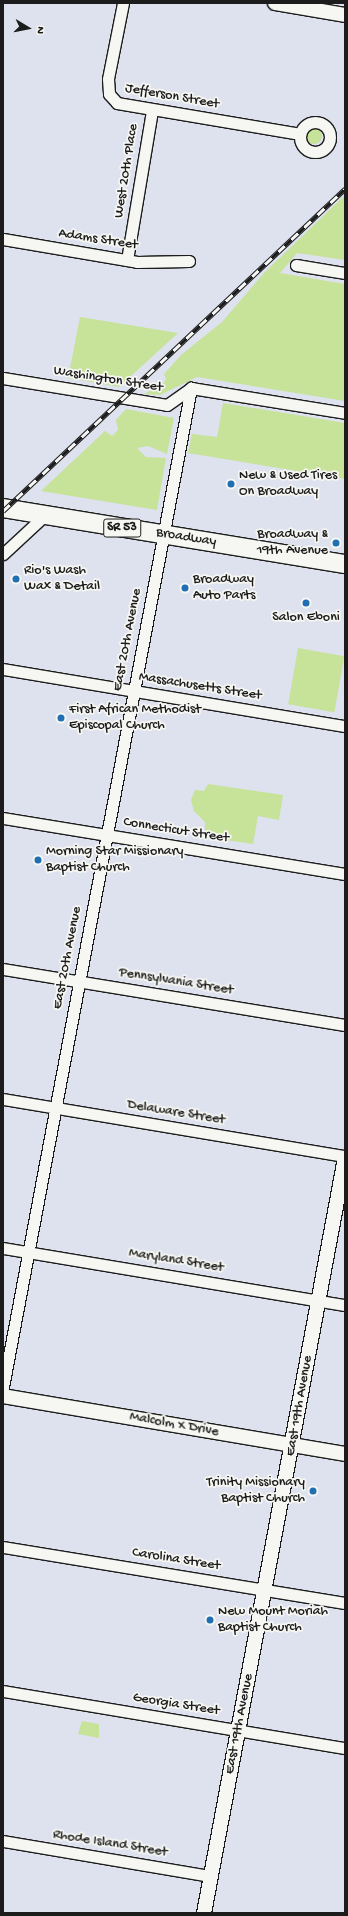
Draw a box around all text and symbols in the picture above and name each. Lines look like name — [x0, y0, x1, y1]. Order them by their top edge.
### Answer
north arrow — [8, 8, 48, 48]
text: N — [33, 26, 46, 35]
street label: Jefferson Street — [124, 80, 220, 114]
street label: West 20th Place — [111, 123, 143, 219]
street label: Adams Street — [57, 225, 139, 255]
street label: Washington Street — [52, 363, 164, 397]
place label: New & Used Tires On Broadway — [239, 468, 337, 500]
marker: New & Used Tires On Broadway — [226, 479, 236, 489]
road number: SR 53 — [103, 517, 141, 539]
street label: Broadway — [155, 525, 217, 551]
place label: Broadway & 19th Avenue — [257, 527, 328, 560]
marker: Broadway & 19th Avenue — [331, 538, 341, 548]
place label: Rio's Wash Wax & Detail — [24, 563, 100, 596]
place label: Broadway Auto Parts — [193, 572, 255, 604]
marker: Rio's Wash Wax & Detail — [11, 574, 21, 584]
marker: Broadway Auto Parts — [180, 583, 190, 593]
street label: East 20th Avenue — [110, 587, 146, 693]
marker: Salon Eboni — [301, 598, 311, 608]
place label: Salon Eboni — [272, 610, 340, 626]
street label: Massachusetts Street — [137, 669, 263, 705]
place label: First African Methodist Episcopal Church — [69, 702, 201, 734]
marker: First African Methodist Episcopal Church — [56, 713, 66, 723]
street label: Connecticut Street — [122, 814, 230, 848]
place label: Morning Star Missionary Baptist Church — [46, 844, 183, 876]
marker: Morning Star Missionary Baptist Church — [33, 855, 43, 865]
street label: East 20th Avenue — [50, 905, 86, 1011]
street label: Pennsylvania Street — [118, 965, 234, 999]
street label: Delaware Street — [126, 1097, 226, 1129]
street label: Maryland Street — [127, 1245, 225, 1277]
street label: East 19th Avenue — [283, 1354, 317, 1458]
street label: Malcolm X Drive — [128, 1409, 220, 1441]
place label: Trinity Missionary Baptist Church — [206, 1475, 305, 1508]
marker: Trinity Missionary Baptist Church — [308, 1486, 318, 1496]
street label: Carolina Street — [131, 1545, 221, 1575]
place label: New Mount Moriah Baptist Church — [218, 1604, 328, 1636]
marker: New Mount Moriah Baptist Church — [205, 1615, 215, 1625]
street label: East 19th Avenue — [222, 1672, 258, 1776]
street label: Georgia Street — [131, 1690, 221, 1720]
street label: Rhode Island Street — [52, 1827, 168, 1861]

